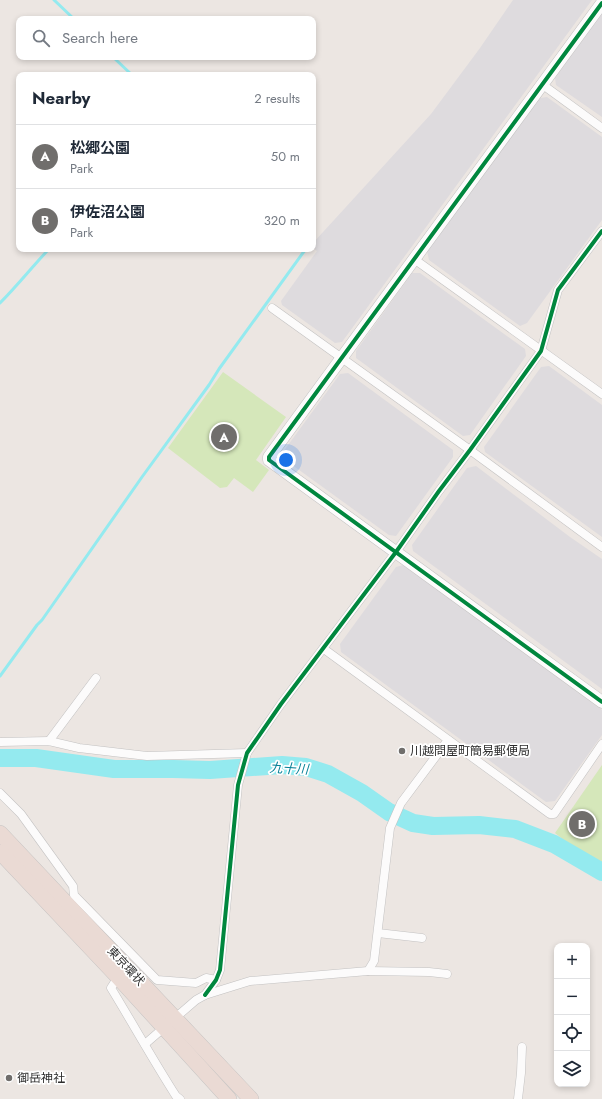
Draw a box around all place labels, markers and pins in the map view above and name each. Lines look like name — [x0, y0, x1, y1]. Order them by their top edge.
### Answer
pin: A — [211, 422, 237, 452]
place label: 川越問屋町簡易郵便局 — [410, 742, 530, 760]
marker: 川越問屋町簡易郵便局 — [397, 746, 407, 756]
pin: B — [569, 809, 595, 839]
place label: 御岳神社 — [17, 1069, 65, 1087]
marker: 御岳神社 — [4, 1073, 14, 1083]

